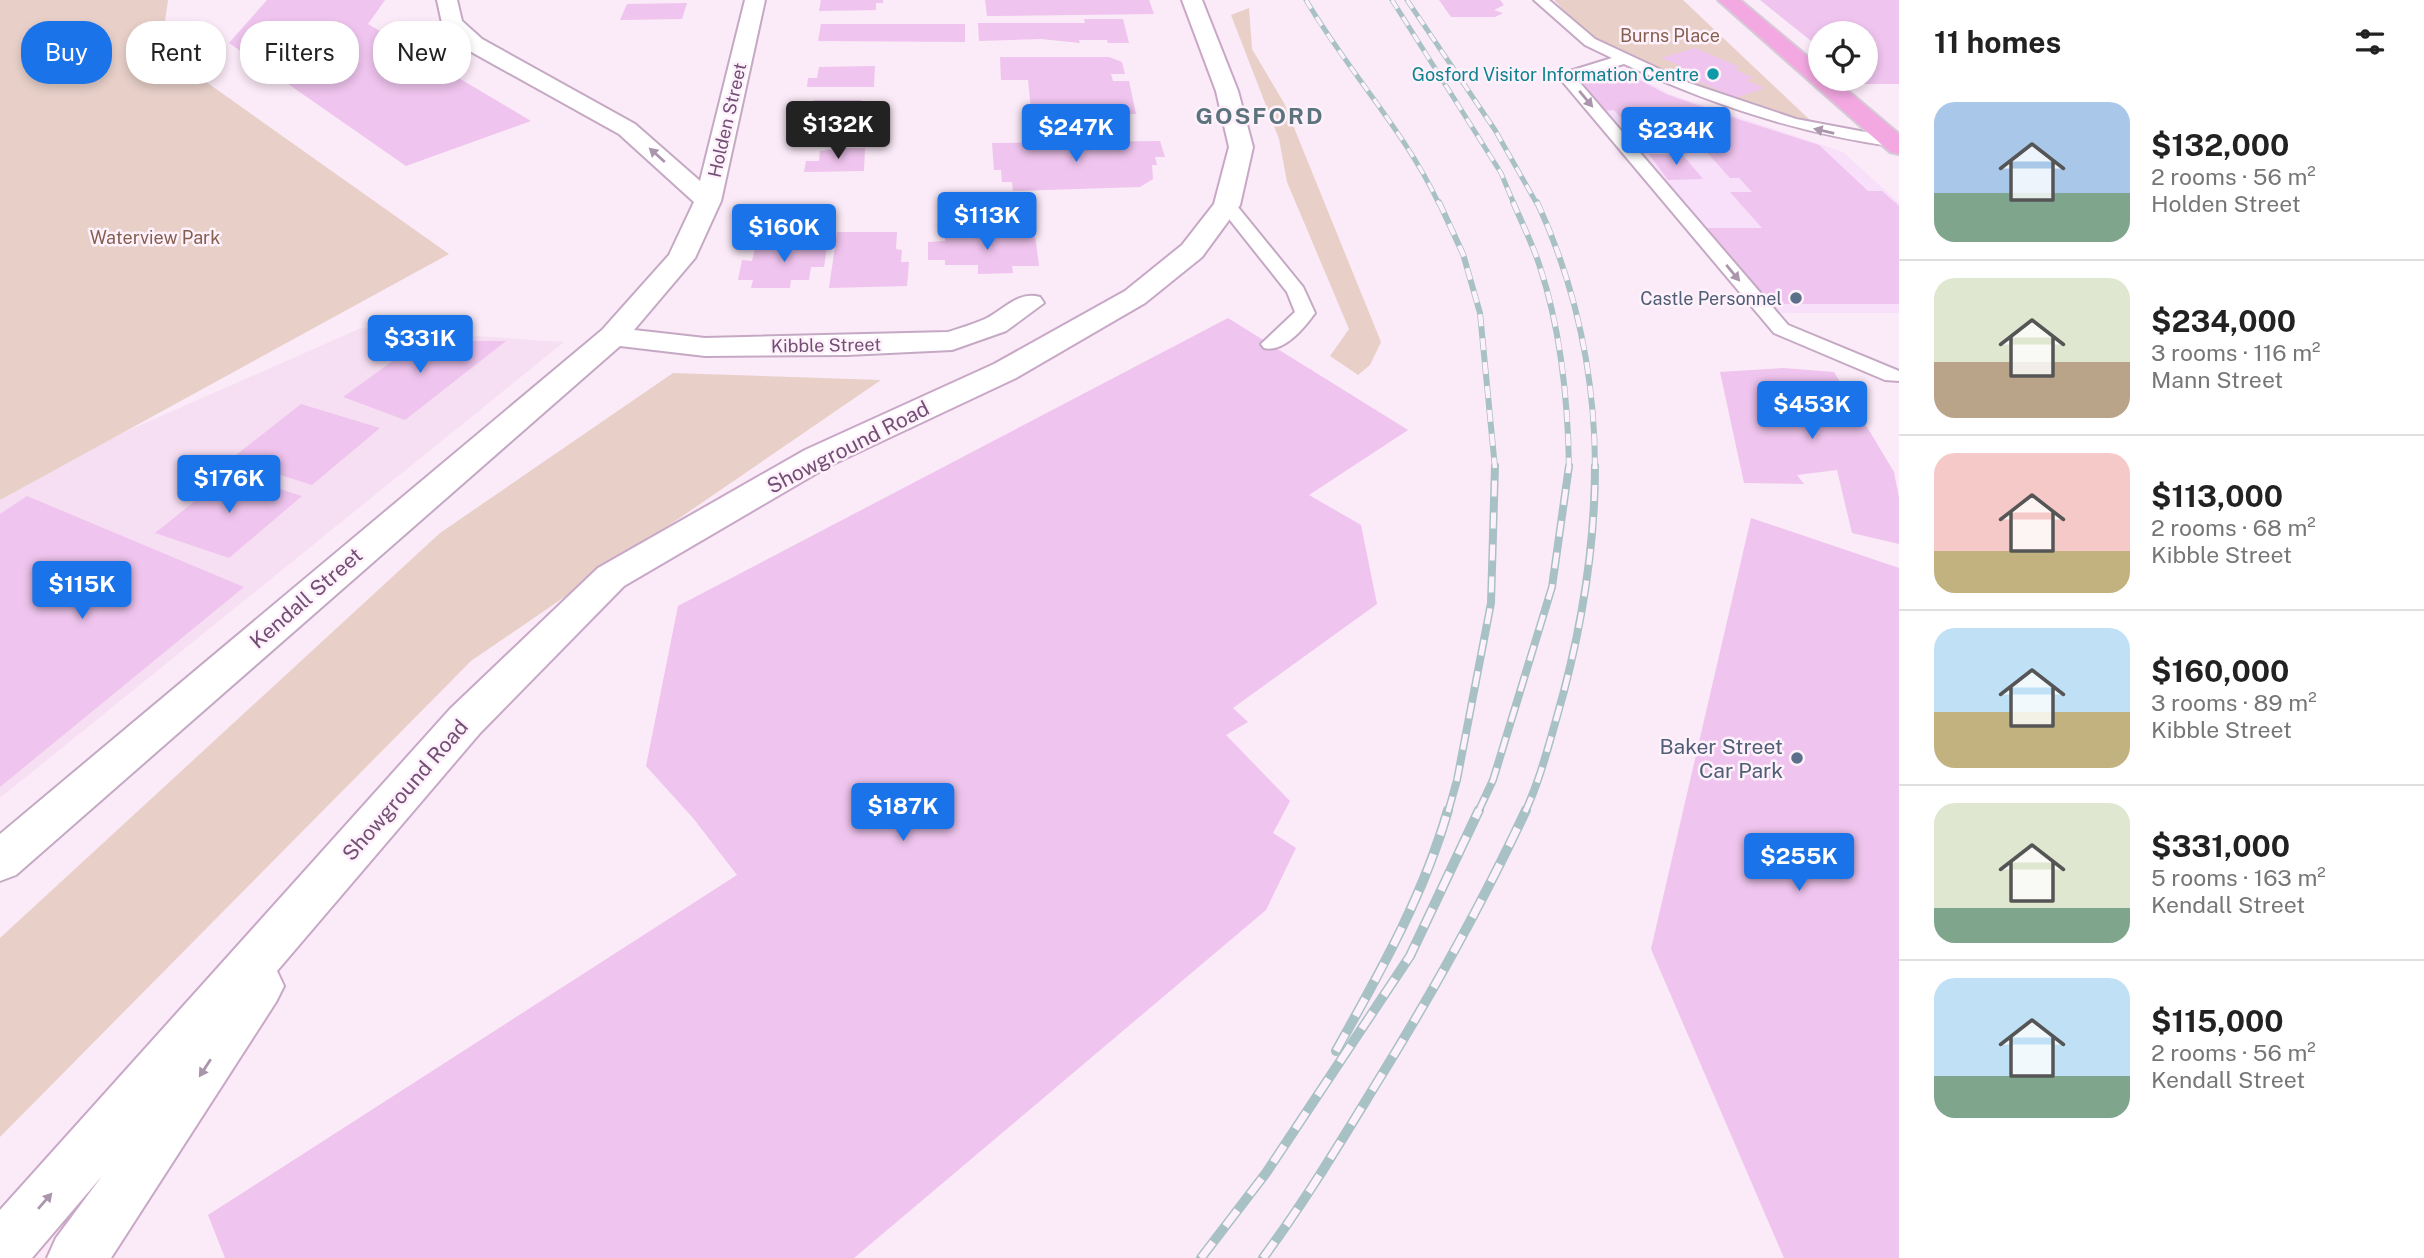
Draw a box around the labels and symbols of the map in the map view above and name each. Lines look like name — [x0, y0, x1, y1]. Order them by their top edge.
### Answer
park label: Burns Place — [1620, 25, 1720, 46]
street label: Holden Street — [704, 61, 750, 179]
place label: Gosford Visitor Information Centre — [1412, 64, 1699, 85]
marker: Gosford Visitor Information Centre — [1705, 66, 1721, 82]
one-way arrow — [1578, 91, 1593, 108]
pin: $132K — [789, 102, 887, 161]
district label: GOSFORD — [1195, 102, 1325, 129]
pin: $247K — [1027, 104, 1125, 164]
pin: $234K — [1627, 108, 1725, 167]
one-way arrow — [1813, 125, 1835, 136]
one-way arrow — [648, 148, 665, 164]
pin: $113K — [938, 192, 1036, 252]
pin: $160K — [735, 204, 833, 264]
park label: Waterview Park — [90, 227, 220, 248]
one-way arrow — [1725, 264, 1740, 281]
place label: Castle Personnel — [1640, 288, 1782, 309]
marker: Castle Personnel — [1788, 290, 1804, 306]
pin: $331K — [371, 316, 469, 375]
street label: Kibble Street — [771, 334, 881, 356]
pin: $453K — [1763, 382, 1861, 441]
street label: Showground Road — [763, 395, 933, 499]
pin: $176K — [180, 456, 278, 515]
street label: Kendall Street — [245, 542, 367, 654]
pin: $115K — [33, 562, 131, 621]
street label: Showground Road — [337, 714, 473, 866]
place label: Baker Street Car Park — [1659, 734, 1783, 783]
marker: Baker Street Car Park — [1789, 750, 1805, 766]
pin: $187K — [854, 784, 952, 843]
pin: $255K — [1750, 834, 1848, 893]
one-way arrow — [199, 1058, 212, 1078]
one-way arrow — [37, 1192, 53, 1210]

